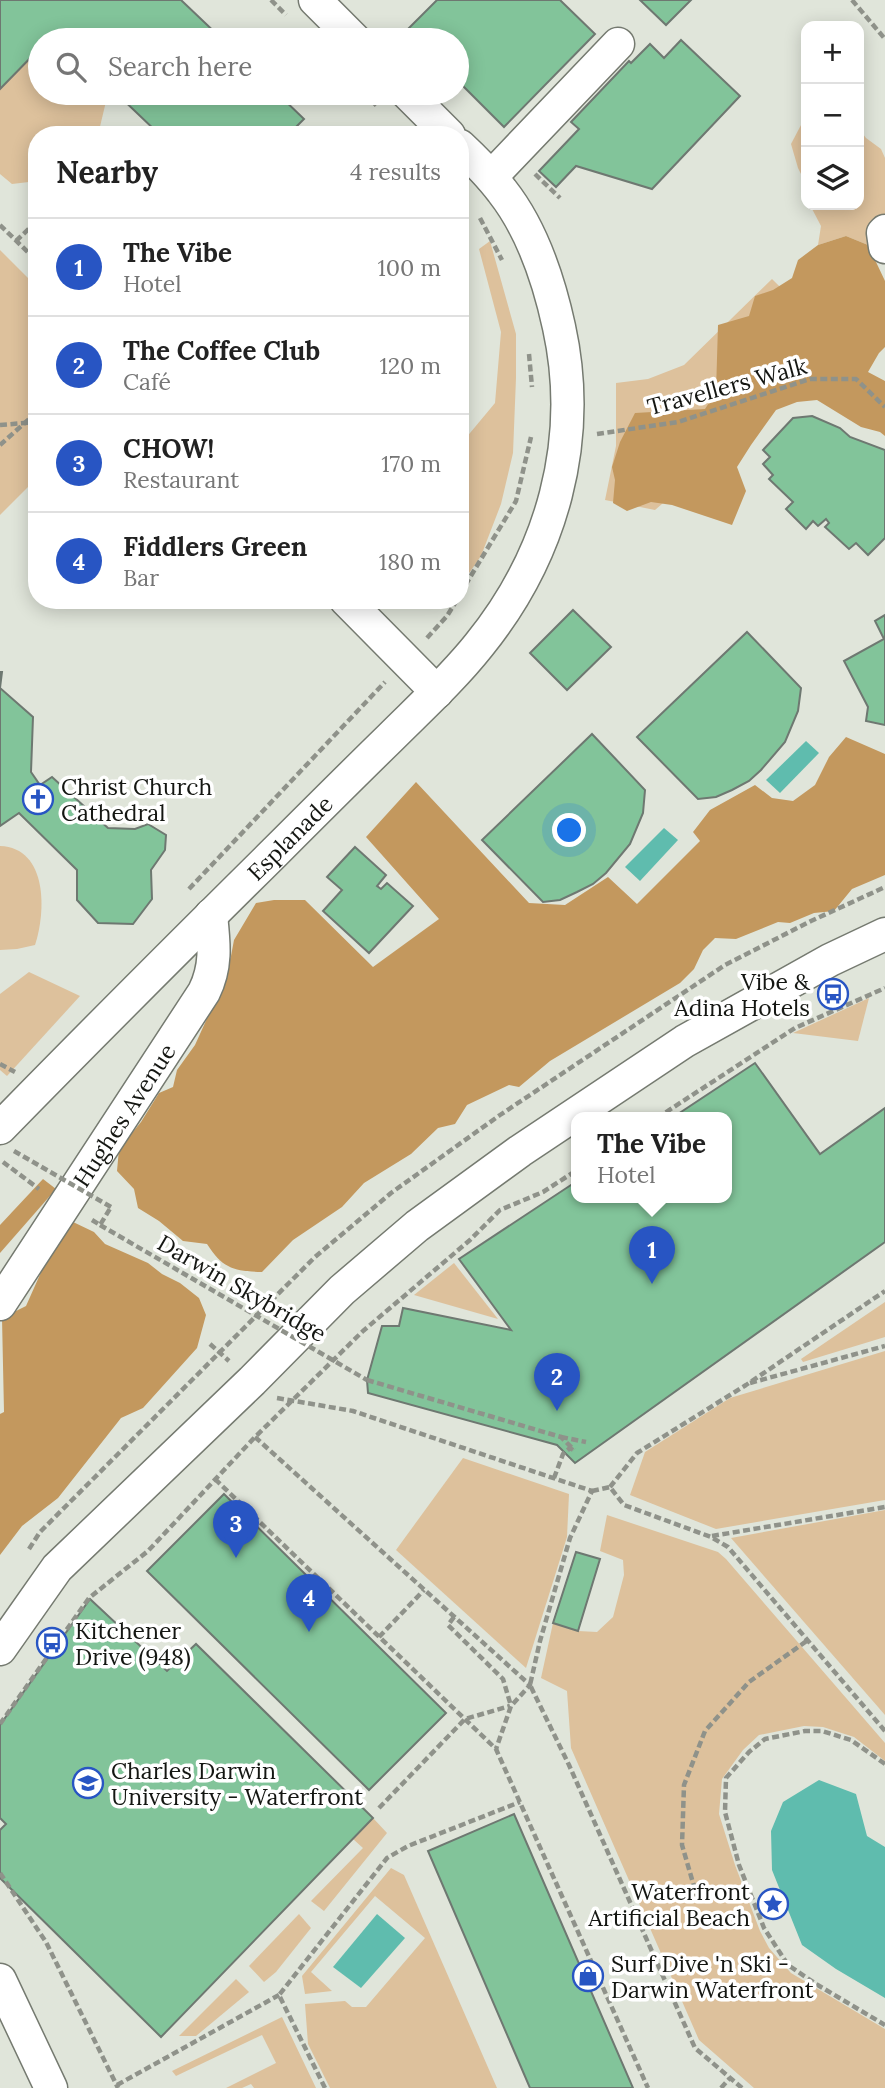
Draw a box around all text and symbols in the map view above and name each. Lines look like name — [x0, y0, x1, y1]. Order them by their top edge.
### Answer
map controls — [801, 21, 864, 210]
button: + — [801, 21, 864, 84]
search box — [28, 28, 469, 105]
icon: search — [52, 48, 90, 86]
text: Search here — [108, 50, 252, 83]
button: − — [801, 84, 864, 147]
button: layers — [801, 147, 864, 210]
text: Nearby — [56, 153, 158, 191]
text: 4 results — [350, 157, 441, 186]
text: The Vibe — [123, 236, 232, 269]
text: 1 — [74, 253, 84, 282]
text: 100 m — [377, 253, 441, 282]
text: Hotel — [123, 269, 182, 298]
text: The Coffee Club — [123, 334, 320, 367]
text: 2 — [73, 351, 85, 380]
text: 120 m — [379, 351, 441, 380]
street label: Travellers Walk — [644, 351, 810, 421]
text: Café — [123, 367, 171, 396]
text: CHOW! — [123, 432, 214, 465]
text: 3 — [73, 449, 85, 478]
text: 170 m — [381, 449, 441, 478]
text: Restaurant — [123, 465, 239, 494]
text: Fiddlers Green — [123, 530, 307, 563]
text: 4 — [73, 547, 85, 576]
text: 180 m — [379, 547, 441, 576]
text: Bar — [123, 563, 159, 592]
place label: Christ Church Cathedral — [61, 772, 212, 827]
church icon: Christ Church Cathedral — [21, 782, 55, 816]
street label: Esplanade — [241, 789, 338, 886]
your location — [552, 813, 586, 847]
place label: Vibe & Adina Hotels — [673, 967, 811, 1022]
bus stop icon: Vibe & Adina Hotels — [816, 977, 850, 1011]
street label: Hughes Avenue — [66, 1038, 181, 1192]
popup — [571, 1112, 732, 1203]
text: The Vibe — [597, 1127, 706, 1160]
text: Hotel — [597, 1160, 656, 1189]
pin: 1 — [629, 1226, 675, 1284]
street label: Darwin Skybridge — [152, 1228, 332, 1348]
pin: 2 — [534, 1353, 580, 1411]
pin: 3 — [213, 1500, 259, 1558]
pin: 4 — [286, 1574, 332, 1632]
place label: Kitchener Drive (948) — [75, 1616, 191, 1672]
bus stop icon: Kitchener Drive (948) — [35, 1626, 69, 1660]
place label: Charles Darwin University - Waterfront — [111, 1756, 363, 1811]
school or university icon: Charles Darwin University - Waterfront — [71, 1766, 105, 1800]
place label: Waterfront Artificial Beach — [587, 1877, 750, 1932]
place icon: Waterfront Artificial Beach — [756, 1887, 790, 1921]
place label: Surf Dive 'n Ski - Darwin Waterfront — [611, 1949, 814, 2004]
shop icon: Surf Dive 'n Ski - Darwin Waterfront — [571, 1959, 605, 1993]

